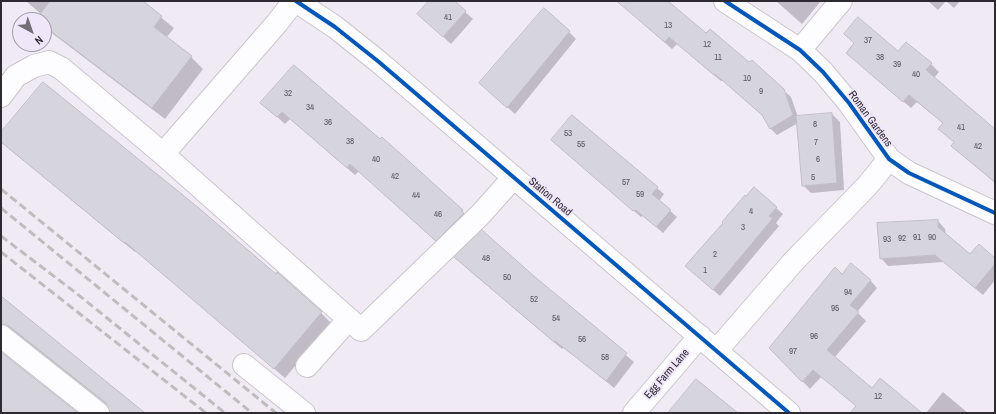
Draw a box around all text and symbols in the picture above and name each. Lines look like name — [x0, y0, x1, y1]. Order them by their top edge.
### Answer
north arrow — [12, 12, 52, 52]
house number: 41 — [444, 13, 452, 23]
house number: 13 — [664, 21, 672, 31]
text: N — [32, 33, 46, 48]
house number: 37 — [864, 36, 872, 46]
house number: 12 — [703, 40, 711, 50]
house number: 11 — [714, 53, 722, 63]
house number: 38 — [876, 53, 884, 63]
house number: 39 — [893, 60, 901, 70]
house number: 40 — [912, 70, 920, 80]
house number: 10 — [743, 74, 751, 84]
house number: 9 — [759, 87, 763, 97]
street label: Roman Gardens — [845, 88, 895, 150]
house number: 32 — [284, 89, 292, 99]
house number: 34 — [306, 103, 314, 113]
house number: 36 — [324, 118, 332, 128]
house number: 8 — [813, 120, 817, 130]
house number: 41 — [957, 123, 965, 133]
house number: 53 — [564, 129, 572, 139]
house number: 38 — [346, 137, 354, 147]
house number: 7 — [814, 138, 818, 148]
house number: 55 — [577, 140, 585, 150]
house number: 42 — [974, 142, 982, 152]
house number: 40 — [372, 155, 380, 165]
house number: 6 — [816, 155, 820, 165]
house number: 42 — [391, 172, 399, 182]
house number: 5 — [811, 173, 815, 183]
street label: Station Road — [526, 175, 574, 219]
house number: 57 — [622, 178, 630, 188]
house number: 59 — [636, 190, 644, 200]
house number: 44 — [412, 191, 420, 201]
house number: 4 — [749, 207, 753, 217]
house number: 46 — [434, 210, 442, 220]
house number: 3 — [741, 223, 745, 233]
house number: 91 — [913, 233, 921, 243]
house number: 90 — [928, 233, 936, 243]
house number: 92 — [898, 234, 906, 244]
house number: 93 — [883, 235, 891, 245]
house number: 2 — [713, 250, 717, 260]
house number: 48 — [482, 254, 490, 264]
house number: 1 — [703, 266, 707, 276]
house number: 50 — [503, 273, 511, 283]
house number: 94 — [844, 288, 852, 298]
house number: 52 — [530, 295, 538, 305]
house number: 95 — [831, 304, 839, 314]
house number: 54 — [552, 314, 560, 324]
house number: 96 — [810, 332, 818, 342]
house number: 56 — [578, 335, 586, 345]
street label: Egg Farm Lane — [642, 346, 692, 402]
house number: 97 — [789, 347, 797, 357]
house number: 58 — [601, 353, 609, 363]
house number: 12 — [874, 392, 882, 402]

